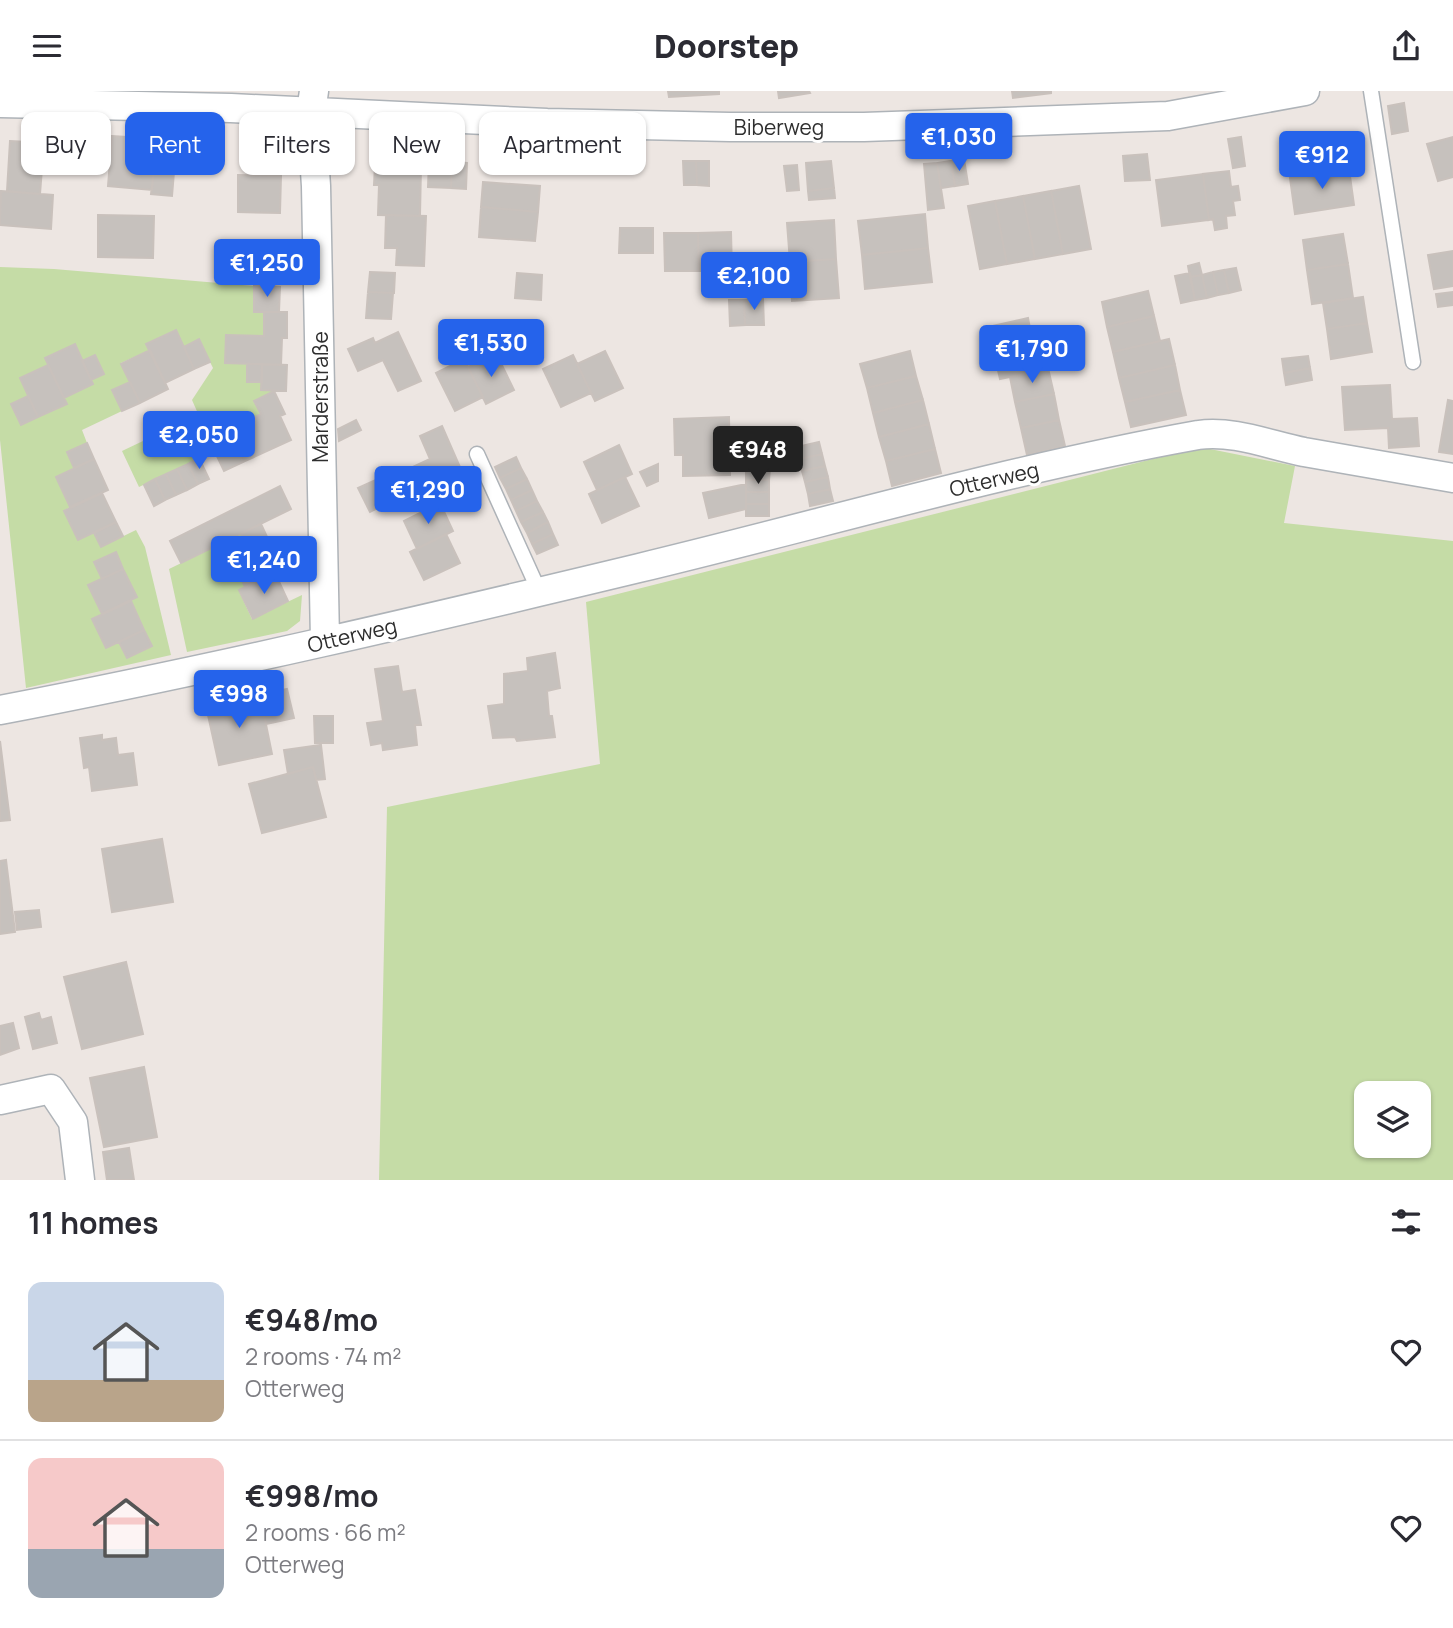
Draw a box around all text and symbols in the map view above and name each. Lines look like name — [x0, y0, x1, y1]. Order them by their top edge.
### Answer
text: Doorstep — [654, 24, 799, 68]
icon: menu — [28, 27, 66, 65]
icon: share — [1387, 27, 1425, 65]
chip: Buy — [21, 112, 111, 175]
chip: Rent — [125, 112, 225, 175]
chip: Filters — [239, 112, 355, 175]
chip: New — [369, 112, 465, 175]
chip: Apartment — [479, 112, 646, 175]
street label: Biberweg — [734, 113, 824, 141]
pin: €1,030 — [902, 113, 1016, 173]
text: €1,030 — [921, 120, 997, 152]
pin: €912 — [1281, 132, 1363, 191]
text: €912 — [1295, 138, 1349, 170]
pin: €1,250 — [210, 239, 324, 299]
text: €1,250 — [230, 246, 304, 278]
pin: €2,100 — [697, 253, 811, 312]
text: €2,100 — [717, 259, 791, 291]
pin: €1,530 — [434, 320, 548, 379]
pin: €1,790 — [975, 325, 1089, 385]
text: €1,530 — [454, 326, 528, 358]
street label: Marderstraße — [306, 331, 334, 463]
text: €1,790 — [995, 332, 1069, 364]
pin: €2,050 — [142, 411, 256, 471]
text: €2,050 — [159, 418, 239, 450]
pin: €948 — [717, 427, 799, 486]
text: €948 — [729, 433, 787, 465]
street label: Otterweg — [947, 455, 1041, 503]
pin: €1,290 — [371, 467, 485, 526]
text: €1,290 — [391, 473, 465, 505]
pin: €1,240 — [207, 537, 321, 596]
text: €1,240 — [227, 543, 301, 575]
street label: Otterweg — [305, 611, 399, 659]
pin: €998 — [198, 671, 280, 730]
text: €998 — [210, 677, 268, 709]
map controls — [1354, 1081, 1431, 1158]
button: layers — [1354, 1081, 1431, 1158]
text: 11 homes — [28, 1202, 159, 1243]
icon: filters — [1387, 1203, 1425, 1241]
text: €948/mo — [245, 1299, 378, 1340]
icon: home — [84, 1310, 168, 1394]
icon: heart — [1387, 1333, 1425, 1371]
text: 2 rooms · 74 m² — [245, 1340, 401, 1372]
text: Otterweg — [245, 1372, 345, 1404]
text: €998/mo — [245, 1475, 379, 1516]
icon: home — [84, 1486, 168, 1570]
icon: heart — [1387, 1509, 1425, 1547]
text: 2 rooms · 66 m² — [245, 1516, 406, 1548]
text: Otterweg — [245, 1548, 345, 1580]

